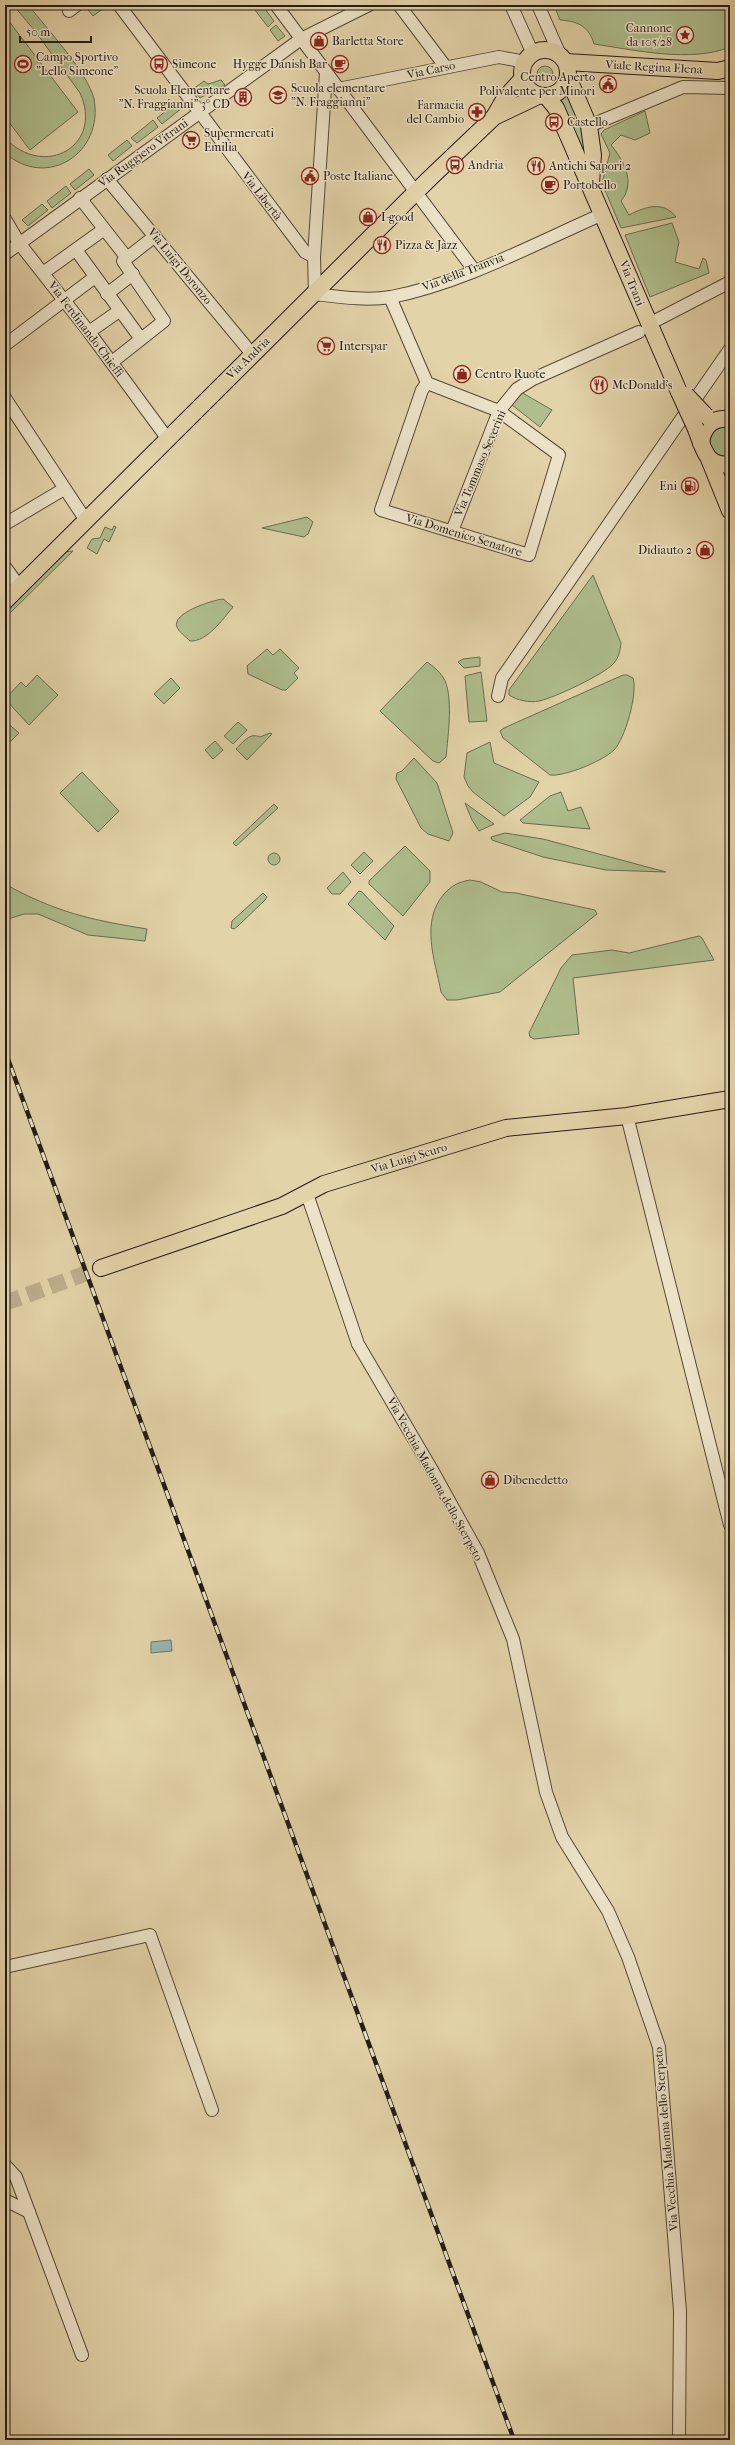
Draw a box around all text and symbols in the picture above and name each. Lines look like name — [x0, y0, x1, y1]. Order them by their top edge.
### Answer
scale bar — [20, 18, 91, 44]
place label: Cannone da 105/28 — [626, 21, 672, 49]
text: 50 m — [26, 25, 50, 39]
place icon: Cannone da 105/28 — [675, 25, 695, 45]
shop icon: Barletta Store — [309, 31, 329, 51]
place label: Barletta Store — [332, 34, 404, 48]
place label: Campo Sportivo "Lello Simeone" — [36, 50, 118, 78]
sports icon: Campo Sportivo "Lello Simeone" — [13, 54, 33, 74]
bus stop icon: Simeone — [149, 54, 169, 74]
cafe icon: Hygge Danish Bar — [330, 54, 350, 74]
place label: Simeone — [172, 57, 216, 71]
place label: Hygge Danish Bar — [233, 57, 328, 71]
street label: Viale Regina Elena — [604, 57, 703, 77]
street label: Via Carso — [405, 58, 456, 82]
place label: Centro Aperto Polivalente per Minori — [479, 70, 595, 98]
public building icon: Centro Aperto Polivalente per Minori — [598, 74, 618, 94]
place label: Scuola elementare "N. Fraggianni" — [291, 81, 385, 109]
place label: Scuola Elementare "N. Fraggianni" 3° CD — [119, 83, 230, 111]
school or university icon: Scuola elementare "N. Fraggianni" — [268, 85, 288, 105]
building icon: Scuola Elementare "N. Fraggianni" 3° CD — [233, 87, 253, 107]
place label: Farmacia del Cambio — [406, 98, 464, 126]
pharmacy icon: Farmacia del Cambio — [467, 102, 487, 122]
bus stop icon: Castello — [544, 112, 564, 132]
place label: Castello — [567, 115, 608, 129]
street label: Via Ruggiero Vitrani — [95, 116, 191, 191]
place label: Supermercati Emilia — [204, 126, 275, 154]
supermarket icon: Supermercati Emilia — [181, 130, 201, 150]
bus stop icon: Andria — [445, 155, 465, 175]
restaurant icon: Antichi Sapori 2 — [526, 156, 546, 176]
place label: Andria — [467, 158, 504, 172]
place label: Antichi Sapori 2 — [548, 159, 631, 173]
public building icon: Poste Italiane — [300, 166, 320, 186]
street label: Via Libertà — [238, 168, 285, 223]
place label: Poste Italiane — [323, 169, 393, 183]
cafe icon: Portobello — [540, 175, 560, 195]
place label: Portobello — [563, 178, 616, 192]
shop icon: I-good — [358, 207, 378, 227]
place label: I-good — [381, 210, 414, 224]
street label: Via Luigi Doronzo — [144, 224, 215, 307]
restaurant icon: Pizza & Jazz — [372, 235, 392, 255]
place label: Pizza & Jazz — [395, 238, 458, 252]
street label: Via della Tranvia — [419, 250, 506, 294]
street label: Via Trani — [616, 257, 648, 308]
street label: Via Ferdinando Chieffi — [45, 278, 127, 380]
street label: Via Andria — [223, 334, 273, 383]
supermarket icon: Interspar — [316, 336, 336, 356]
place label: Interspar — [339, 339, 388, 353]
shop icon: Centro Ruote — [452, 364, 472, 384]
place label: Centro Ruote — [475, 367, 545, 381]
restaurant icon: McDonald's — [589, 375, 609, 395]
place label: McDonald's — [612, 378, 673, 392]
street label: Via Tommaso Severini — [451, 407, 509, 519]
fuel station icon: Eni — [680, 476, 700, 496]
place label: Eni — [659, 479, 677, 493]
street label: Via Domenico Senatore — [403, 510, 524, 559]
shop icon: Didiauto 2 — [695, 540, 715, 560]
place label: Didiauto 2 — [638, 543, 692, 557]
street label: Via Luigi Scuro — [368, 1140, 449, 1177]
street label: Via Vecchia Madonna dello Sterpeto — [384, 1394, 486, 1563]
shop icon: Dibenedetto — [480, 1470, 500, 1490]
place label: Dibenedetto — [503, 1473, 568, 1487]
street label: Via Vecchia Madonna dello Sterpeto — [651, 2046, 681, 2233]

